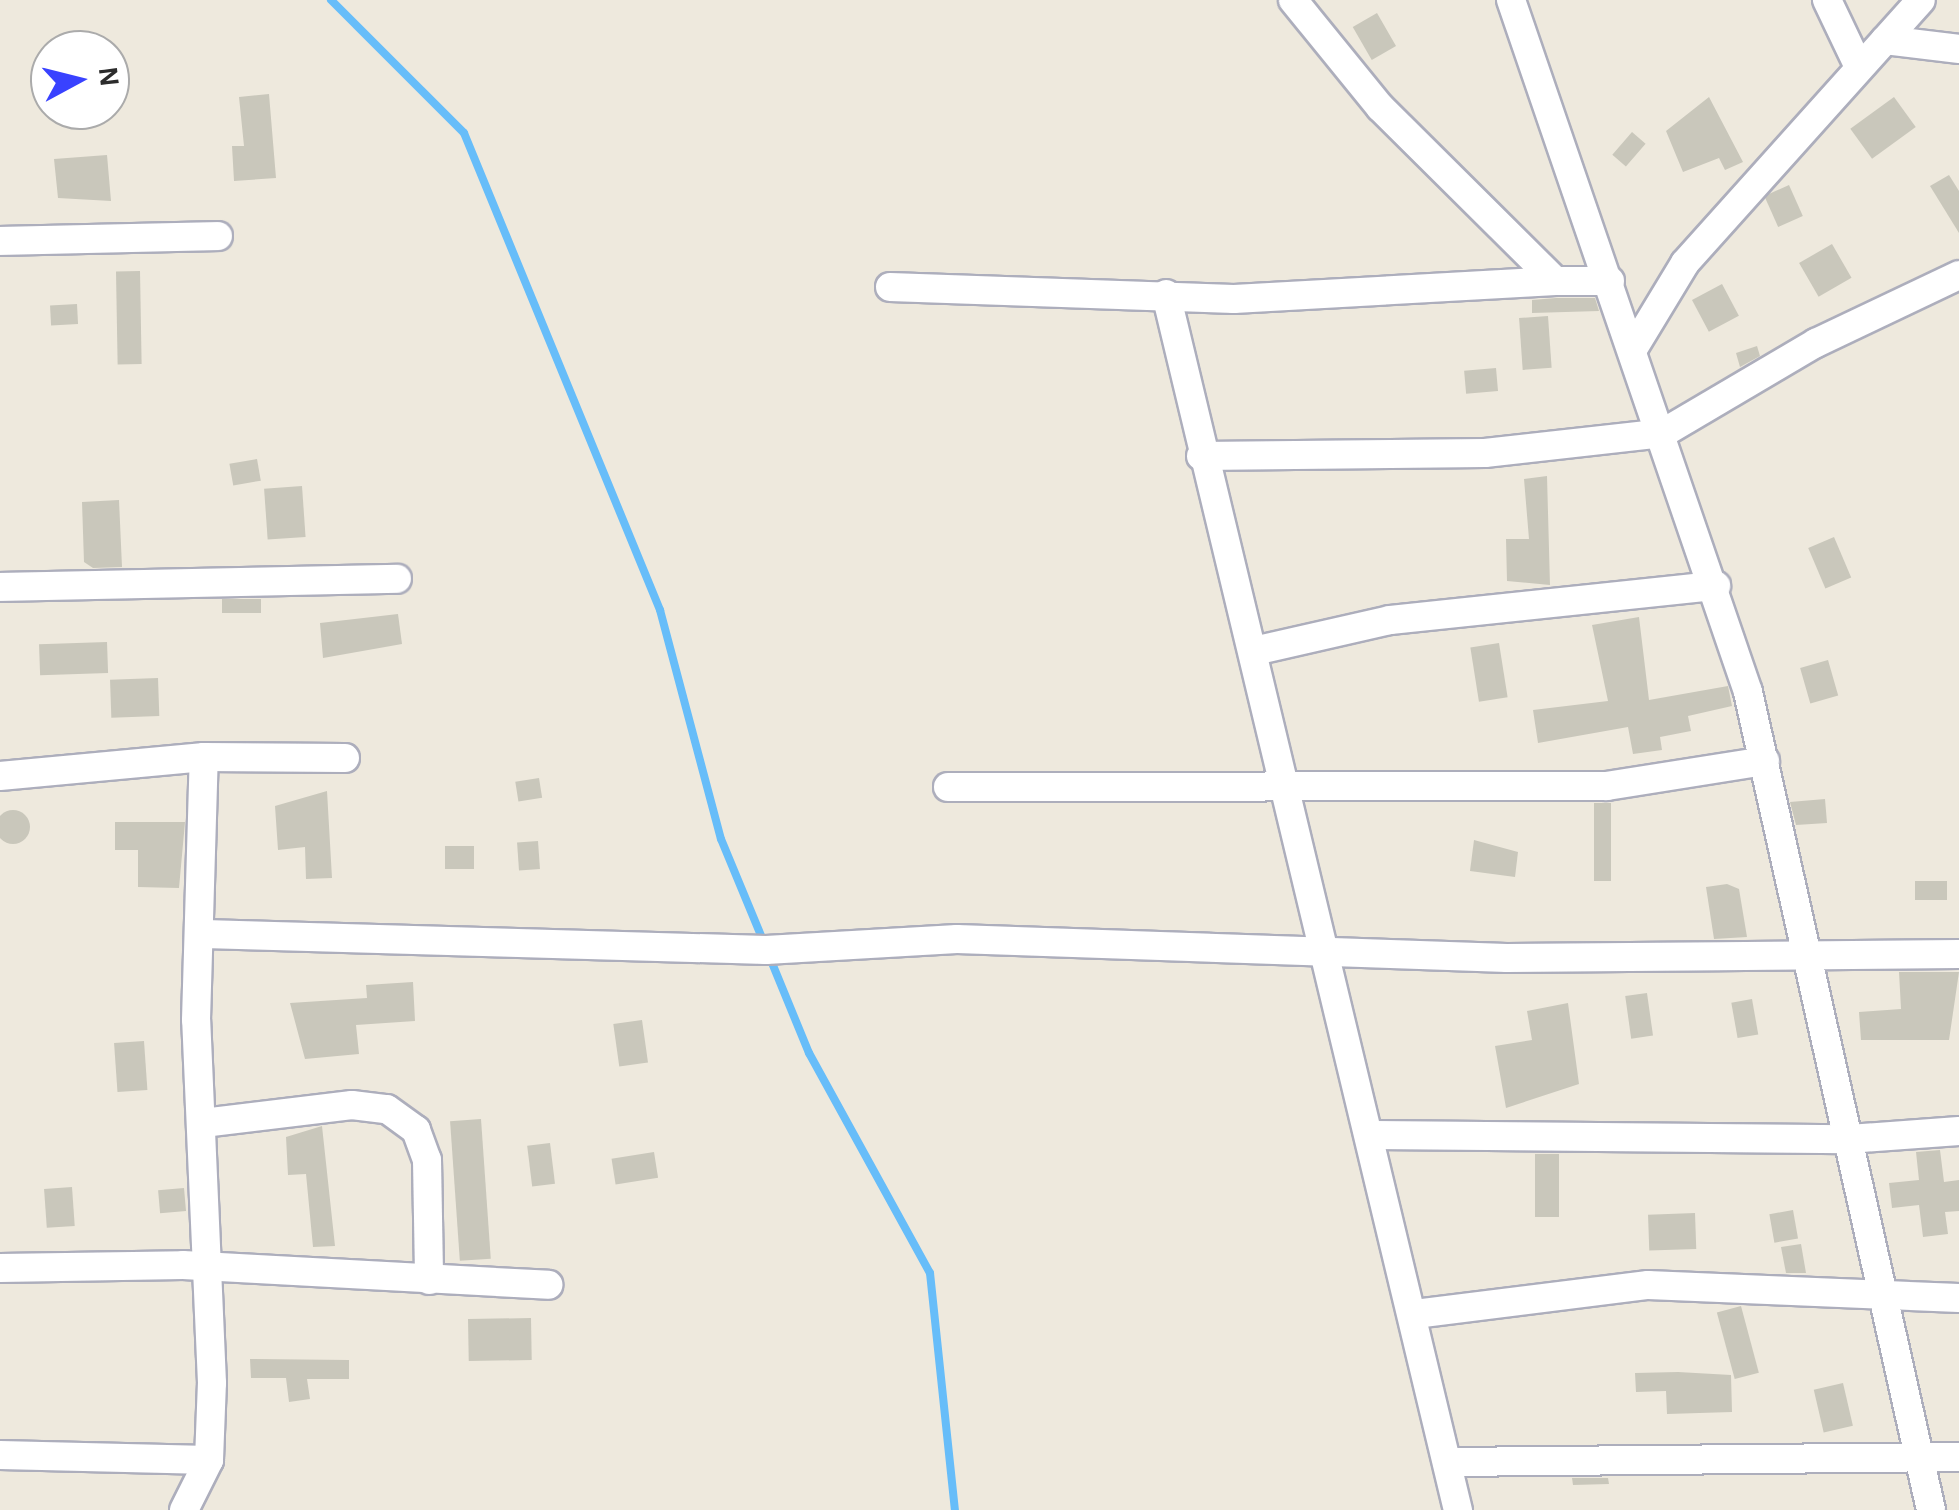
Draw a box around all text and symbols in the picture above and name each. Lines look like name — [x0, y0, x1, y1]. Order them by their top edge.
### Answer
north arrow — [30, 30, 130, 130]
text: N — [93, 65, 123, 88]

